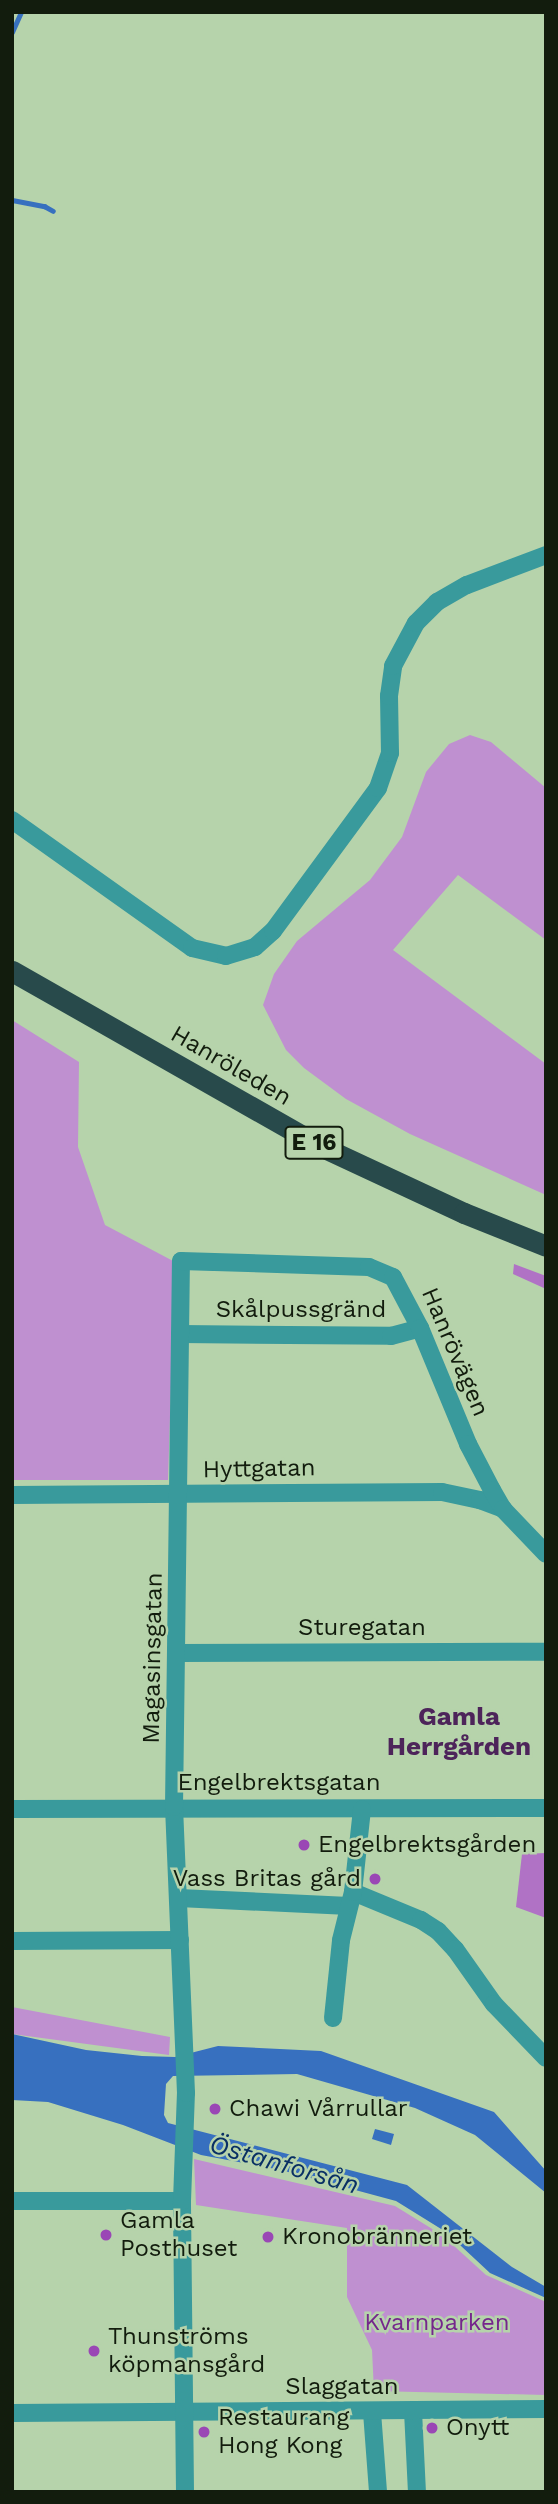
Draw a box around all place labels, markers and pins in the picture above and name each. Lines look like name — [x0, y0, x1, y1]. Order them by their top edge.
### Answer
place label: Engelbrektsgården — [318, 1831, 536, 1859]
marker: Engelbrektsgården — [296, 1837, 312, 1853]
place label: Vass Britas gård — [173, 1865, 361, 1893]
marker: Vass Britas gård — [367, 1871, 383, 1887]
place label: Chawi Vårrullar — [229, 2095, 408, 2123]
marker: Chawi Vårrullar — [207, 2101, 223, 2117]
place label: Gamla Posthuset — [120, 2207, 237, 2263]
place label: Kronobränneriet — [282, 2223, 472, 2251]
marker: Gamla Posthuset — [98, 2227, 114, 2243]
marker: Kronobränneriet — [260, 2229, 276, 2245]
place label: Thunströms köpmansgård — [108, 2323, 265, 2379]
marker: Thunströms köpmansgård — [86, 2343, 102, 2359]
place label: Restaurang Hong Kong — [218, 2404, 349, 2460]
place label: Onytt — [446, 2414, 509, 2442]
marker: Onytt — [424, 2420, 440, 2436]
marker: Restaurang Hong Kong — [196, 2424, 212, 2440]

